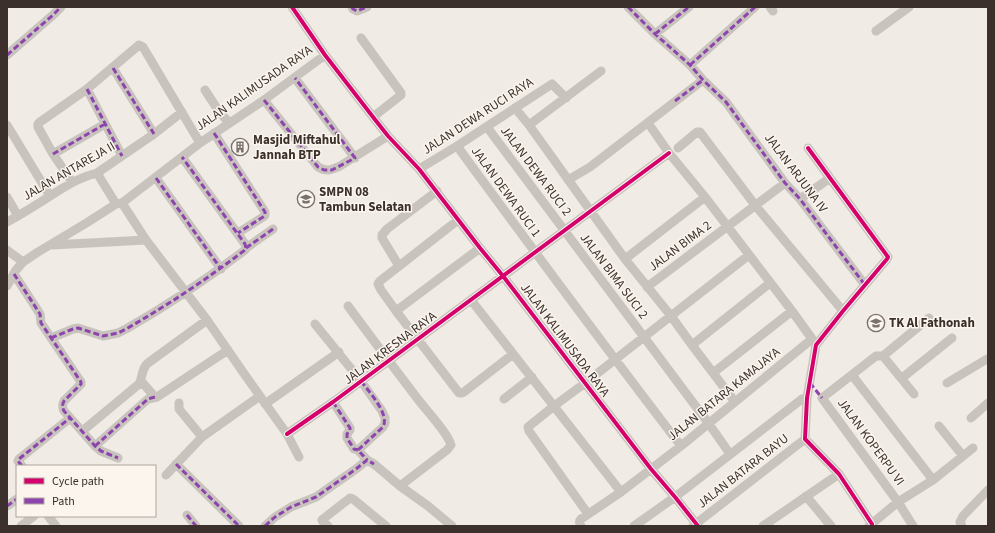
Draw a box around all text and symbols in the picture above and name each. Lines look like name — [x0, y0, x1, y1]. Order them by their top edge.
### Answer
street label: JALAN KALIMUSADA RAYA — [192, 40, 317, 135]
street label: JALAN DEWA RUCI RAYA — [419, 73, 538, 159]
street label: JALAN DEWA RUCI 2 — [496, 122, 576, 220]
street label: JALAN ARJUNA IV — [760, 130, 832, 216]
place label: Masjid Miftahul Jannah BTP — [253, 131, 341, 164]
street label: JALAN ANTAREJA II — [20, 137, 118, 205]
building icon: Masjid Miftahul Jannah BTP — [230, 137, 250, 157]
street label: JALAN DEWA RUCI 1 — [467, 143, 545, 241]
place label: SMPN 08 Tambun Selatan — [319, 183, 412, 216]
school or university icon: SMPN 08 Tambun Selatan — [296, 189, 316, 209]
street label: JALAN BIMA 2 — [645, 216, 715, 276]
street label: JALAN BIMA SUCI 2 — [576, 229, 652, 323]
street label: JALAN KALIMUSADA RAYA — [516, 279, 614, 401]
street label: JALAN KRESNA RAYA — [340, 307, 441, 389]
school or university icon: TK Al Fathonah — [866, 313, 886, 333]
place label: TK Al Fathonah — [889, 314, 975, 332]
street label: JALAN BATARA KAMAJAYA — [664, 343, 785, 445]
street label: JALAN KOPERPU VI — [833, 395, 909, 489]
street label: JALAN BATARA BAYU — [694, 430, 792, 512]
legend — [16, 465, 156, 517]
text: Cycle path — [52, 473, 104, 490]
text: Path — [52, 493, 75, 510]

